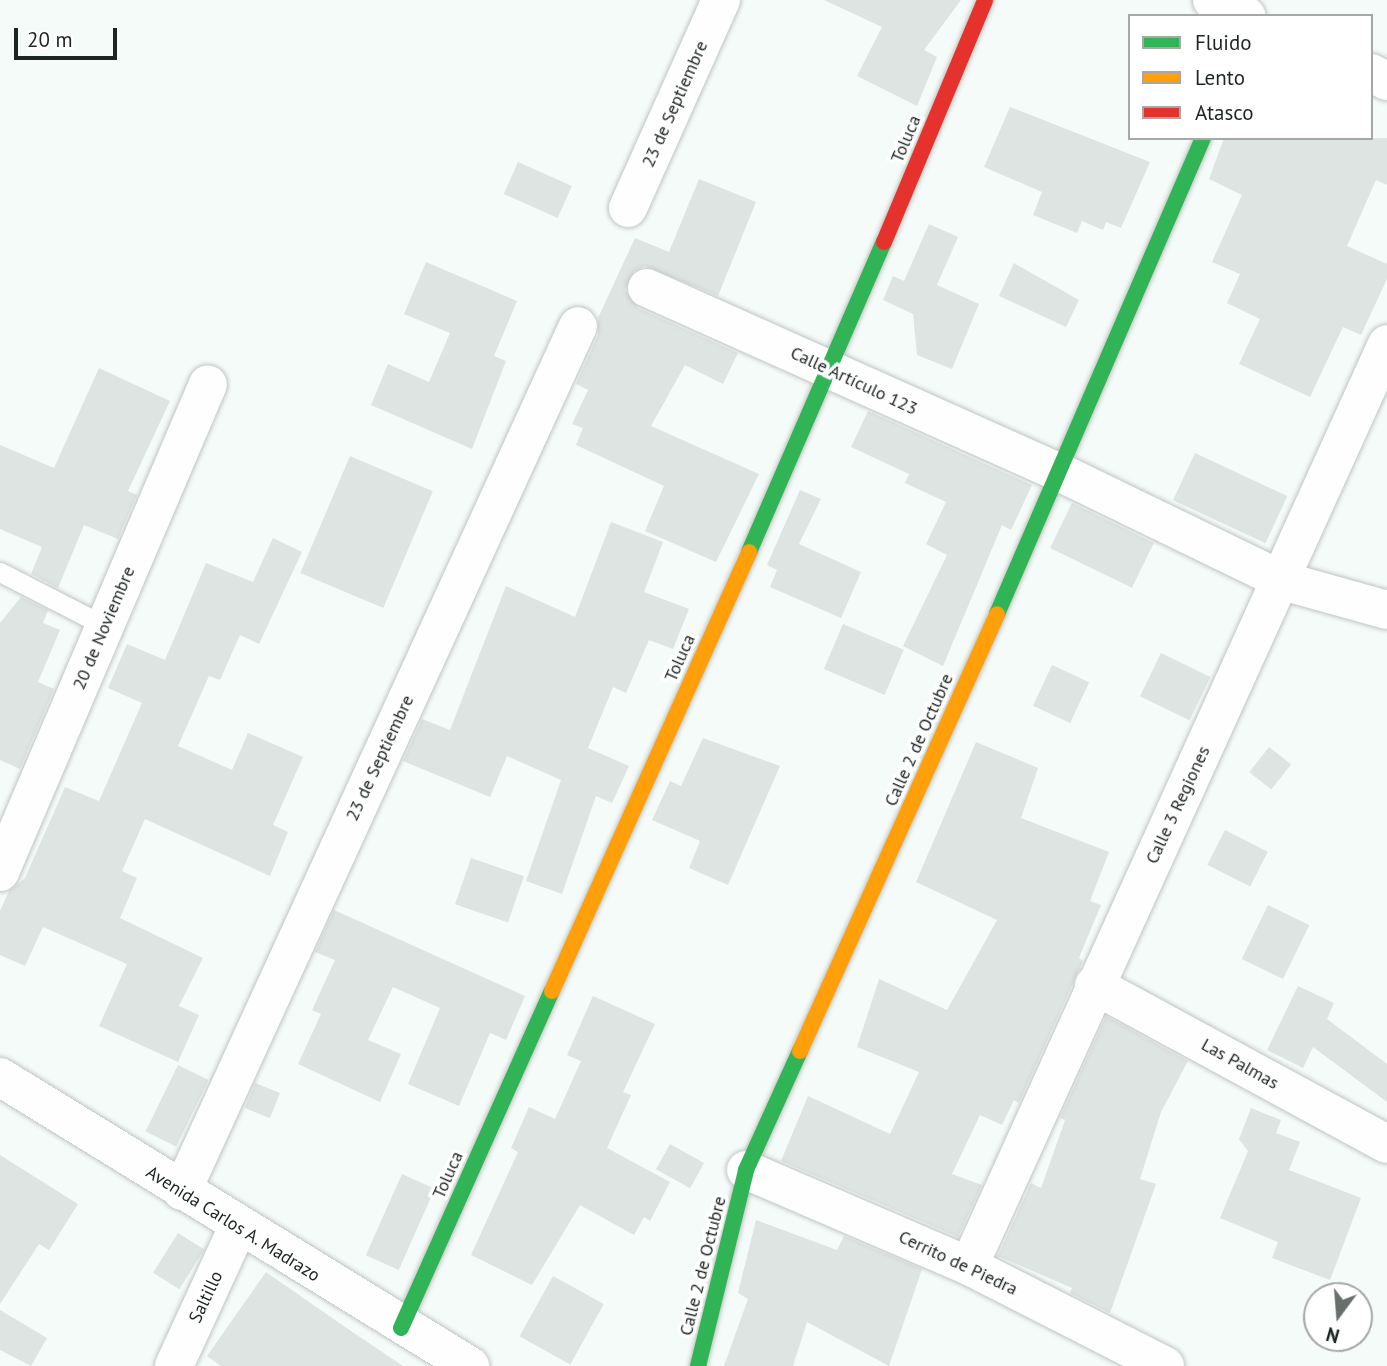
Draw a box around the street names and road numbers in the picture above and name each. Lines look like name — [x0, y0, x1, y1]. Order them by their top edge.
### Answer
street label: 23 de Septiembre — [637, 37, 713, 171]
street label: Toluca — [886, 112, 926, 166]
street label: Calle Artículo 123 — [787, 342, 921, 420]
street label: 20 de Noviembre — [68, 563, 140, 693]
street label: Toluca — [660, 631, 700, 685]
street label: Calle 2 de Octubre — [880, 670, 958, 810]
street label: 23 de Septiembre — [341, 692, 419, 824]
street label: Calle 3 Regiones — [1141, 743, 1215, 867]
street label: Las Palmas — [1198, 1034, 1282, 1094]
street label: Toluca — [428, 1148, 468, 1202]
street label: Avenida Carlos A. Madrazo — [141, 1161, 325, 1287]
street label: Calle 2 de Octubre — [675, 1194, 731, 1338]
street label: Cerrito de Piedra — [895, 1226, 1021, 1300]
street label: Saltillo — [185, 1268, 227, 1326]

